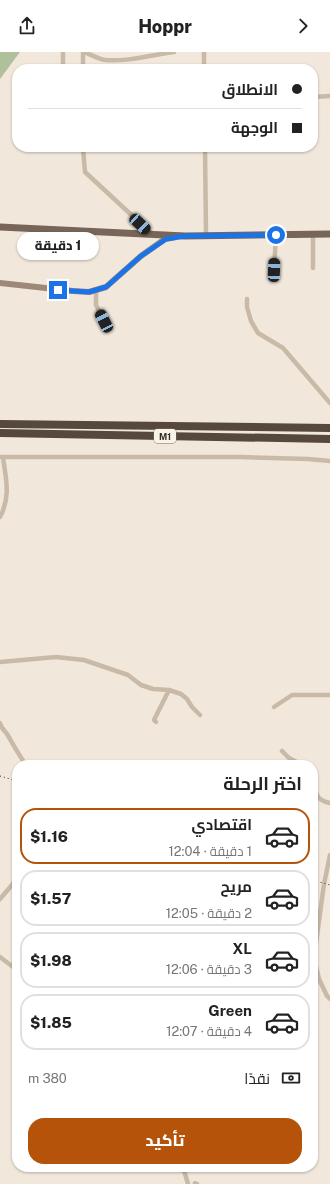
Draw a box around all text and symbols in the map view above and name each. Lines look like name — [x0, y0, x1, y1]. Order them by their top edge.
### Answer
icon: share — [16, 15, 38, 37]
icon: forward — [292, 15, 314, 37]
text: Hoppr — [138, 16, 192, 37]
text: الانطلاق — [222, 81, 278, 98]
text: الوجهة — [231, 119, 278, 136]
car — [127, 211, 153, 237]
route start — [267, 226, 285, 244]
callout: 1 دقيقة — [17, 232, 99, 260]
text: 1 دقيقة — [35, 238, 81, 253]
car — [268, 258, 280, 282]
route end — [49, 281, 67, 299]
car — [93, 308, 115, 334]
road number: M1 — [154, 429, 176, 443]
text: اختر الرحلة — [223, 773, 302, 794]
text: اقتصادي — [192, 816, 252, 833]
icon: car — [264, 818, 300, 854]
text: $1.16 — [30, 828, 68, 845]
text: 1 دقيقة · 12:04 — [168, 844, 252, 859]
text: مريح — [220, 878, 252, 895]
icon: car — [264, 880, 300, 916]
text: $1.57 — [30, 890, 71, 907]
text: 2 دقيقة · 12:05 — [166, 906, 252, 921]
text: XL — [233, 940, 252, 957]
icon: car — [264, 942, 300, 978]
text: $1.98 — [30, 952, 72, 969]
text: 3 دقيقة · 12:06 — [166, 962, 252, 977]
text: Green — [208, 1002, 252, 1019]
icon: car — [264, 1004, 300, 1040]
text: $1.85 — [30, 1014, 72, 1031]
text: 4 دقيقة · 12:07 — [166, 1024, 252, 1039]
icon: cash — [280, 1067, 302, 1089]
text: نقدًا — [244, 1070, 270, 1087]
text: 380 m — [28, 1071, 67, 1086]
button: تأكيد — [28, 1118, 302, 1164]

